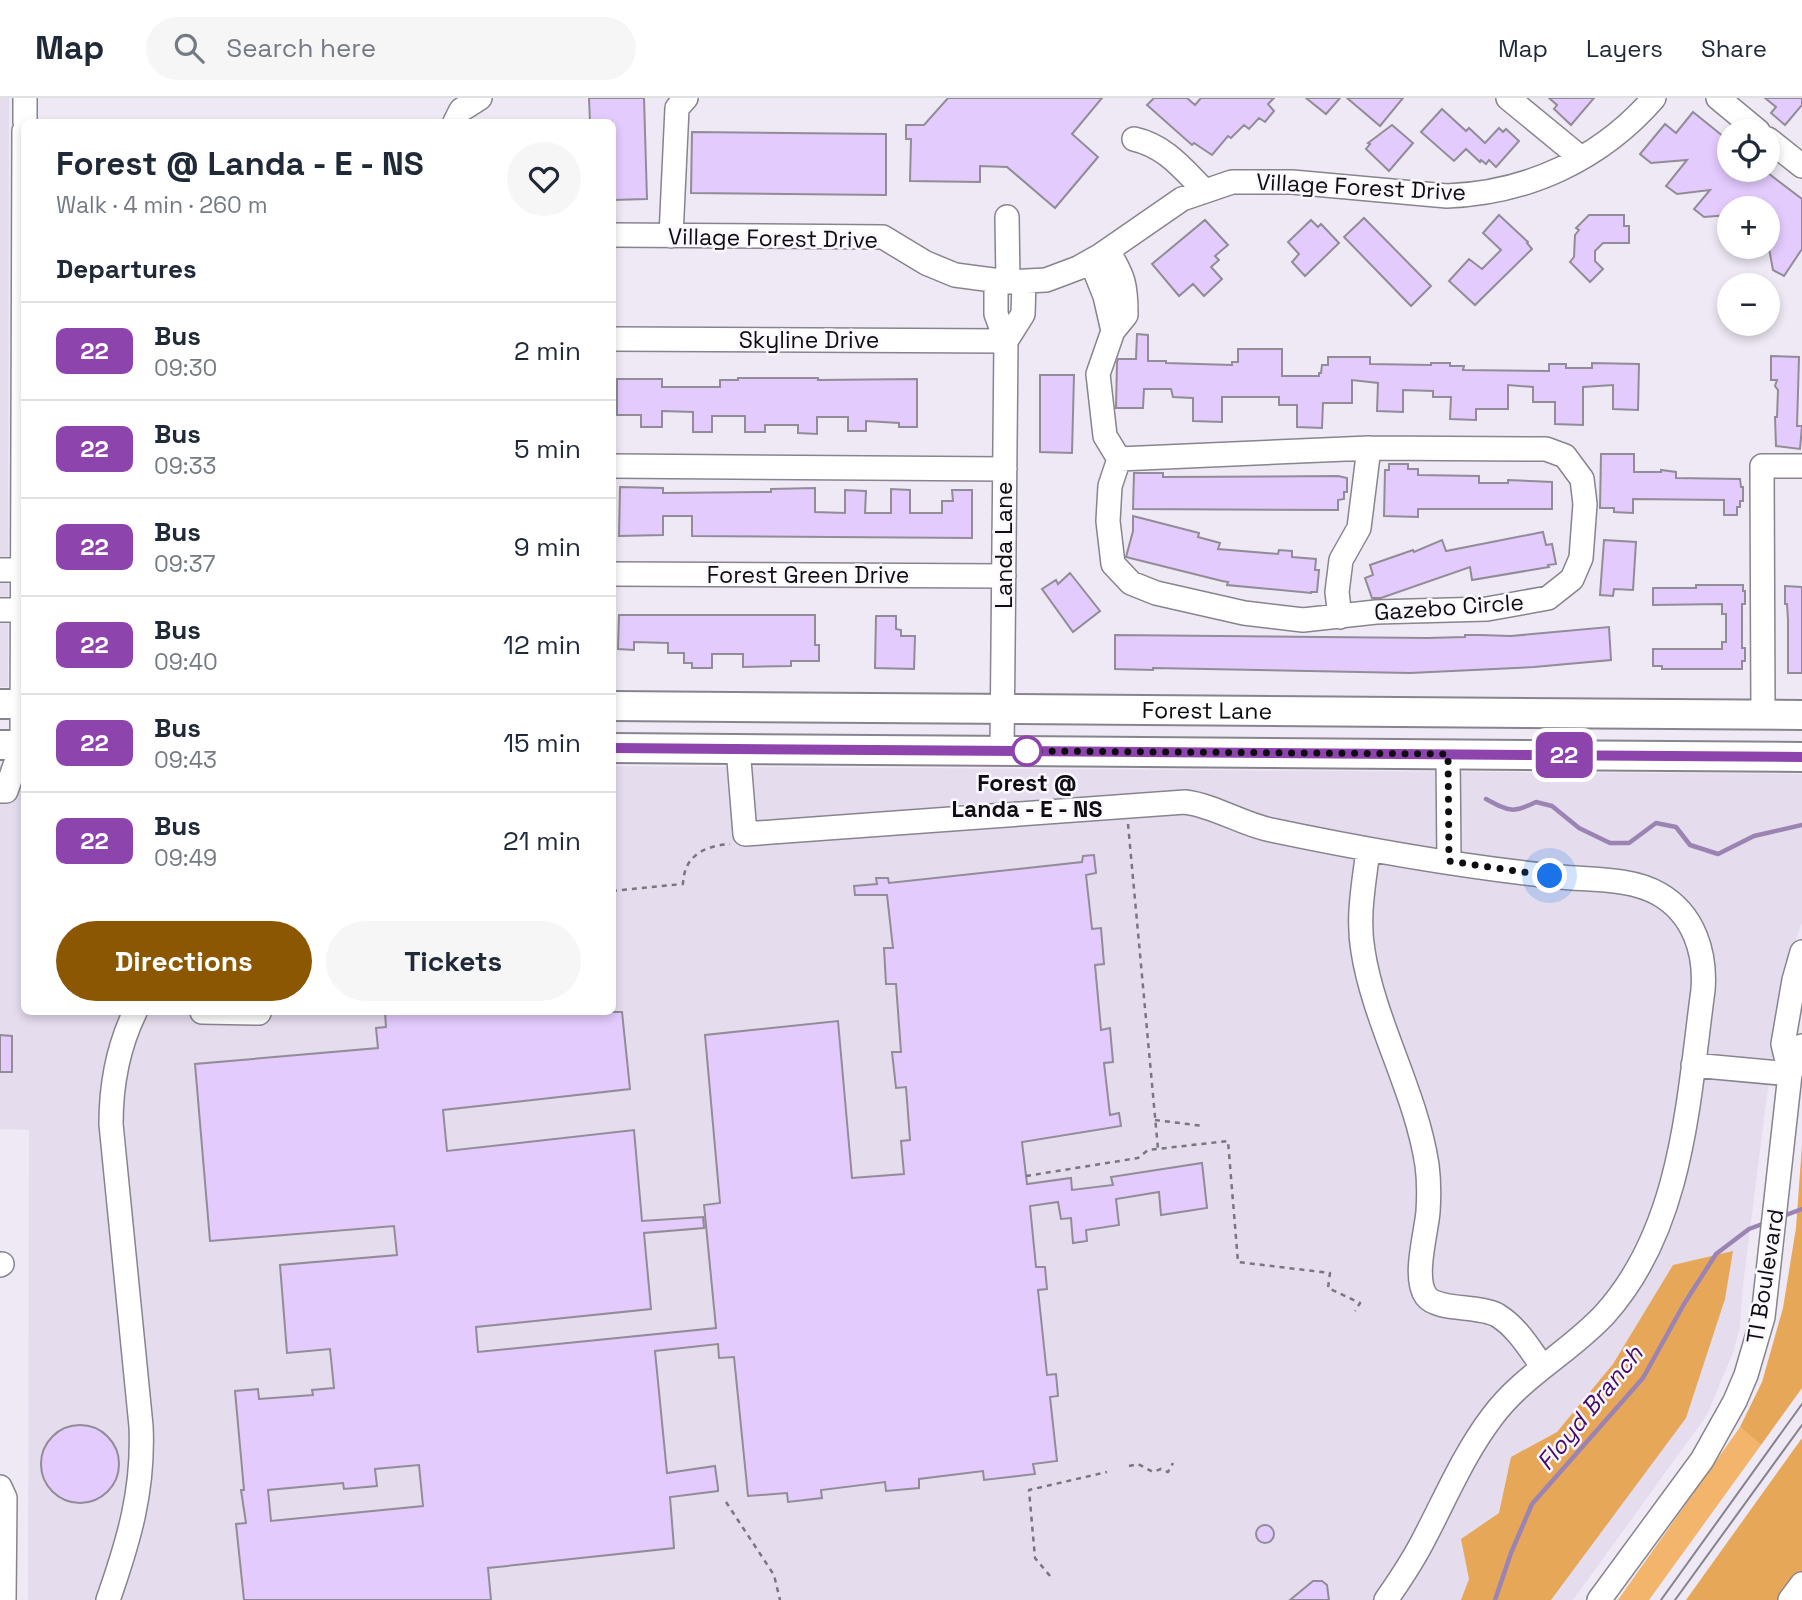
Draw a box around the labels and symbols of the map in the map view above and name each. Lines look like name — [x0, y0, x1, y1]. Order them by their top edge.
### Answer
street label: Village Forest Drive — [1255, 167, 1467, 207]
street label: Village Forest Drive — [668, 221, 878, 255]
street label: Skyline Drive — [739, 325, 879, 355]
street label: Landa Lane — [989, 481, 1019, 609]
street label: Forest Green Drive — [707, 560, 909, 590]
street label: Gazebo Circle — [1373, 587, 1525, 627]
street label: Forest Lane — [1142, 695, 1272, 726]
line badge: 22 — [1532, 732, 1596, 778]
marker: Forest @ Landa - E - NS — [1012, 736, 1042, 766]
place label: Forest @ Landa - E - NS — [952, 768, 1102, 824]
your location — [1532, 858, 1567, 893]
street label: TI Boulevard — [1740, 1207, 1790, 1345]
water label: Floyd Branch — [1530, 1338, 1650, 1477]

